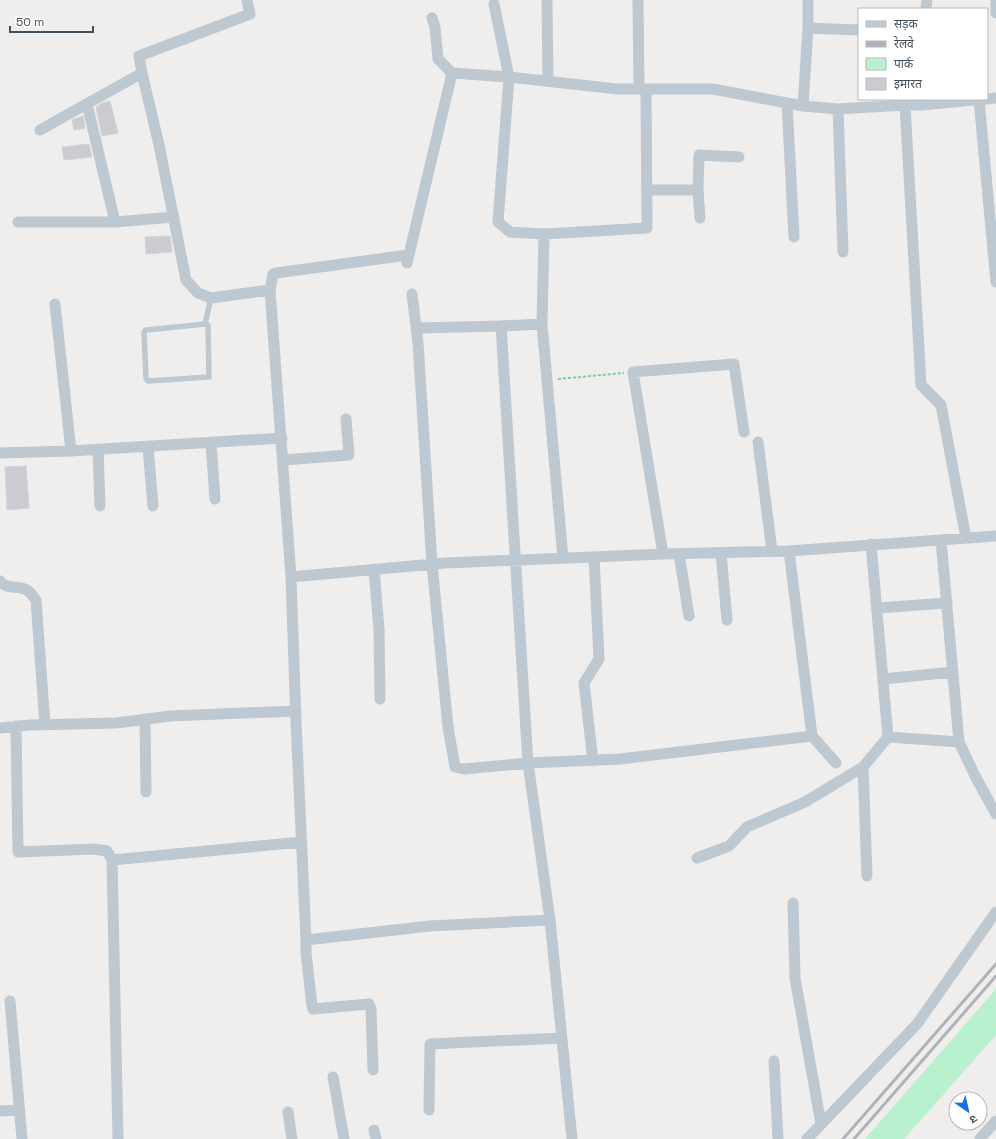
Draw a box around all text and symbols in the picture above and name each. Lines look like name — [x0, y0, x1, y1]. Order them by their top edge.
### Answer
scale bar — [10, 8, 93, 34]
legend — [858, 8, 988, 100]
text: 50 m — [16, 14, 44, 30]
text: सड़क — [894, 16, 919, 32]
text: रेलवे — [894, 36, 914, 52]
text: पार्क — [894, 56, 914, 72]
text: इमारत — [894, 76, 923, 92]
north arrow — [948, 1091, 988, 1131]
text: उ — [967, 1112, 980, 1127]

